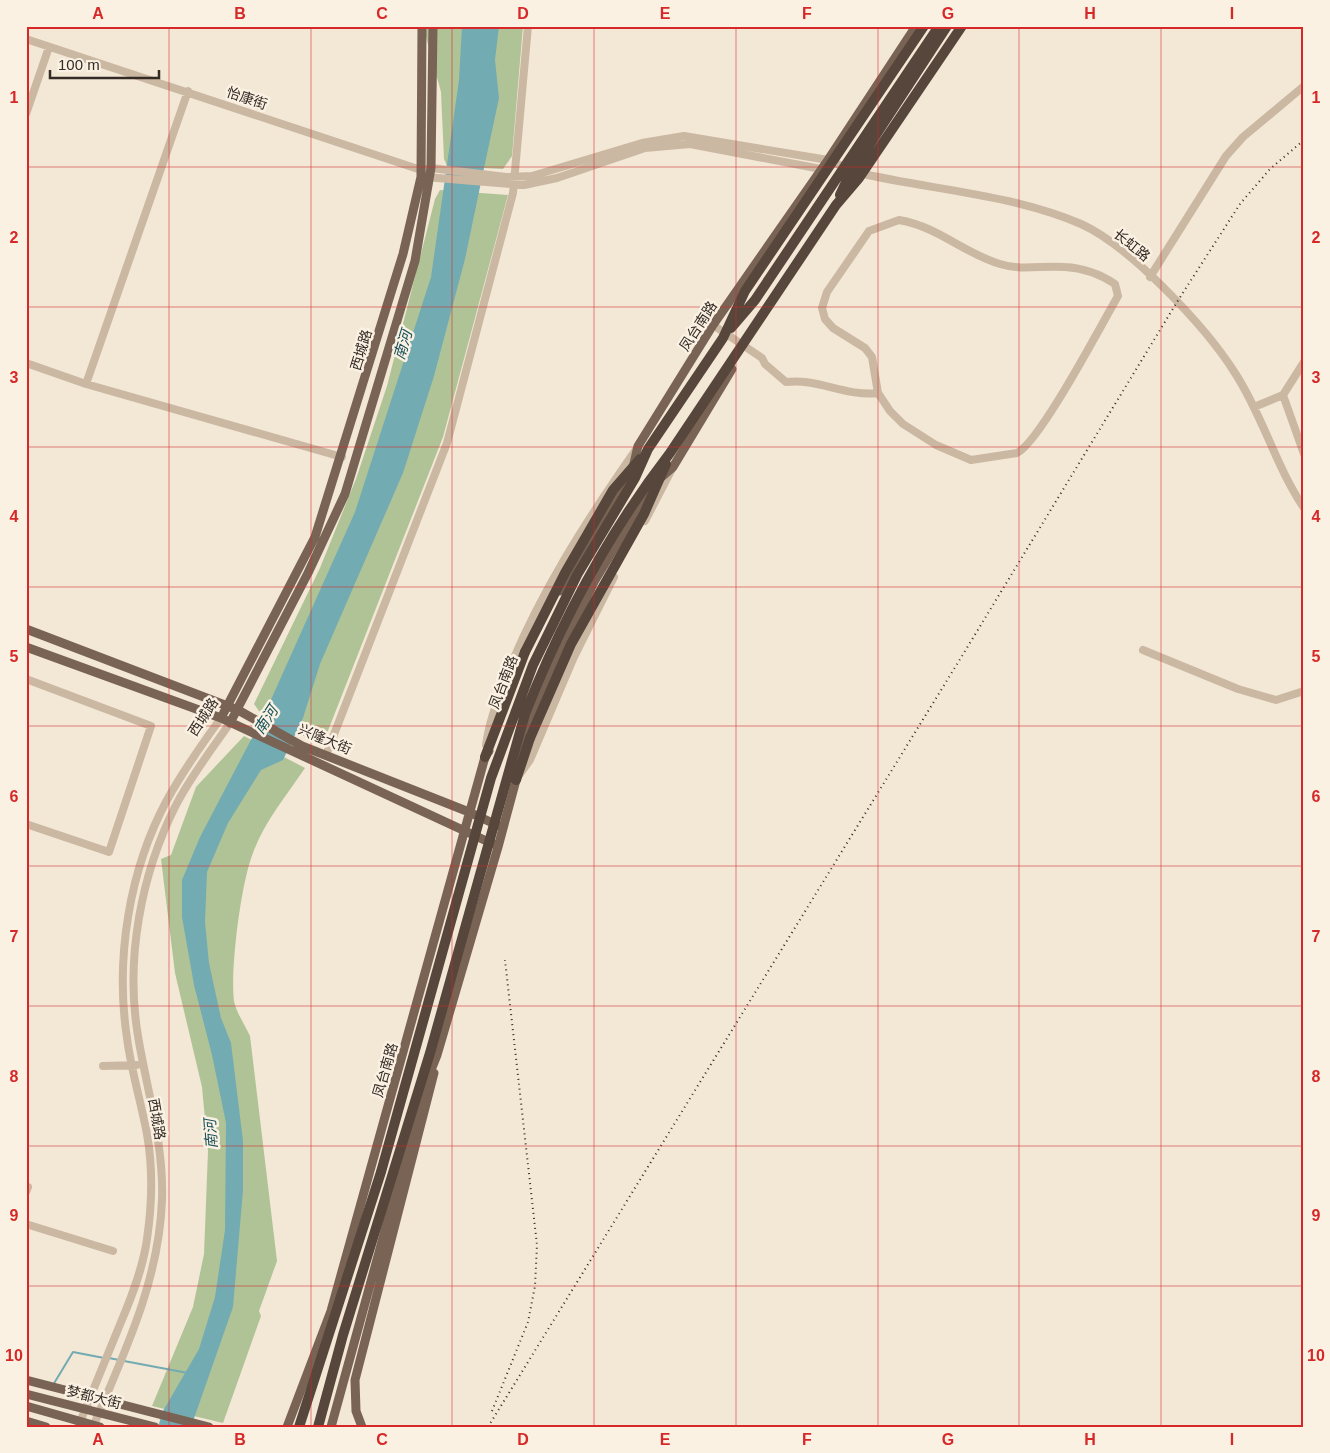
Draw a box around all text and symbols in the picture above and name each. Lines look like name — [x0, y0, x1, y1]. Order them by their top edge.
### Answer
text: A — [92, 5, 104, 22]
text: B — [234, 5, 246, 22]
text: C — [376, 5, 388, 22]
text: D — [517, 5, 529, 22]
text: E — [660, 5, 671, 22]
text: F — [802, 5, 812, 22]
text: G — [942, 5, 954, 22]
text: H — [1084, 5, 1096, 22]
text: I — [1230, 5, 1234, 22]
scale bar — [50, 48, 159, 80]
text: 100 m — [58, 56, 100, 73]
street label: 怡康街 — [225, 84, 269, 112]
text: 1 — [10, 89, 19, 106]
text: 1 — [1312, 89, 1321, 106]
street label: 长虹路 — [1111, 226, 1153, 264]
text: 2 — [10, 229, 19, 246]
text: 2 — [1312, 229, 1321, 246]
street label: 凤台南路 — [676, 298, 720, 354]
water label: 南河 — [390, 325, 416, 362]
street label: 西城路 — [347, 328, 375, 372]
text: 3 — [10, 369, 19, 386]
text: 3 — [1312, 369, 1321, 386]
text: 4 — [10, 508, 19, 525]
text: 4 — [1312, 508, 1321, 525]
text: 5 — [10, 648, 19, 665]
text: 5 — [1312, 648, 1321, 665]
street label: 凤台南路 — [485, 653, 521, 711]
street label: 西城路 — [185, 695, 221, 739]
water label: 南河 — [250, 700, 283, 737]
street label: 兴隆大街 — [296, 721, 354, 757]
text: 6 — [10, 788, 19, 805]
text: 6 — [1312, 788, 1321, 805]
text: 7 — [10, 928, 19, 945]
text: 7 — [1312, 928, 1321, 945]
street label: 凤台南路 — [370, 1041, 400, 1099]
text: 8 — [10, 1068, 19, 1085]
text: 8 — [1312, 1068, 1321, 1085]
street label: 西城路 — [145, 1097, 169, 1141]
water label: 南河 — [201, 1115, 220, 1150]
text: 9 — [10, 1207, 19, 1224]
text: 9 — [1312, 1207, 1321, 1224]
text: 10 — [5, 1347, 23, 1364]
text: 10 — [1307, 1347, 1325, 1364]
street label: 梦都大街 — [65, 1382, 123, 1412]
text: A — [92, 1431, 104, 1448]
text: B — [234, 1431, 246, 1448]
text: C — [376, 1431, 388, 1448]
text: D — [517, 1431, 529, 1448]
text: E — [660, 1431, 671, 1448]
text: F — [802, 1431, 812, 1448]
text: G — [942, 1431, 954, 1448]
text: H — [1084, 1431, 1096, 1448]
text: I — [1230, 1431, 1234, 1448]

